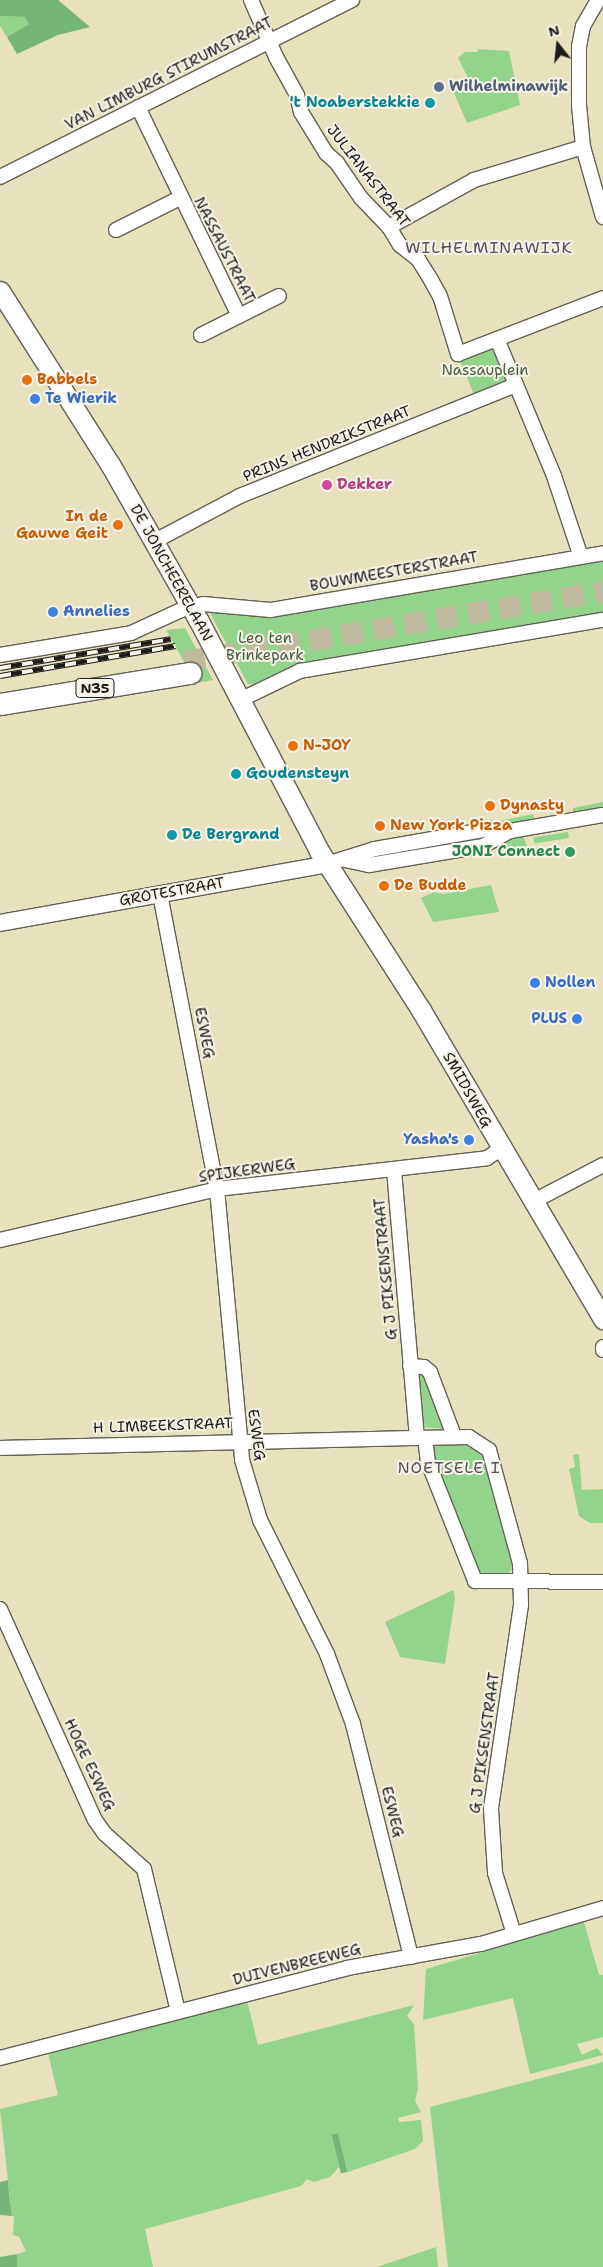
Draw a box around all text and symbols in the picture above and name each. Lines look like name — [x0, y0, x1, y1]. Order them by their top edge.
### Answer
street label: VAN LIMBURG STIRUMSTRAAT — [62, 14, 276, 134]
north arrow — [533, 20, 583, 70]
text: N — [546, 20, 562, 41]
place label: Wilhelminawijk — [449, 78, 568, 96]
marker: Wilhelminawijk — [433, 81, 445, 93]
place label: 't Noaberstekkie — [289, 94, 420, 112]
marker: 't Noaberstekkie — [424, 97, 436, 109]
street label: JULIANASTRAAT — [322, 121, 414, 231]
street label: NASSAUSTRAAT — [190, 194, 258, 306]
district label: WILHELMINAWIJK — [404, 238, 574, 258]
park label: Nassauplein — [442, 362, 528, 380]
place label: Babbels — [37, 371, 97, 389]
marker: Babbels — [21, 374, 33, 386]
place label: Te Wierik — [45, 390, 117, 408]
marker: Te Wierik — [29, 393, 41, 405]
street label: PRINS HENDRIKSTRAAT — [241, 402, 413, 486]
place label: Dekker — [337, 476, 392, 494]
marker: Dekker — [321, 479, 333, 491]
street label: DE JONCHEERELAAN — [126, 501, 216, 645]
place label: In de Gauwe Geit — [16, 507, 108, 542]
marker: In de Gauwe Geit — [112, 519, 124, 531]
street label: BOUWMEESTERSTRAAT — [308, 548, 480, 596]
place label: Annelies — [63, 603, 130, 621]
marker: Annelies — [47, 606, 59, 618]
park label: Leo ten Brinkepark — [226, 629, 304, 664]
road number: N35 — [75, 676, 115, 700]
place label: N-JOY — [303, 737, 351, 755]
marker: N-JOY — [287, 740, 299, 752]
place label: Goudensteyn — [246, 765, 349, 783]
marker: Goudensteyn — [230, 768, 242, 780]
place label: Dynasty — [500, 797, 564, 815]
marker: Dynasty — [484, 800, 496, 812]
place label: New York Pizza — [390, 817, 512, 835]
marker: New York Pizza — [374, 820, 386, 832]
place label: De Bergrand — [182, 826, 280, 844]
marker: De Bergrand — [166, 829, 178, 841]
place label: JONI Connect — [452, 843, 560, 861]
marker: JONI Connect — [564, 846, 576, 858]
street label: GROTESTRAAT — [118, 874, 226, 910]
place label: De Budde — [394, 877, 466, 895]
marker: De Budde — [378, 880, 390, 892]
place label: Nollen — [545, 974, 595, 992]
marker: Nollen — [529, 977, 541, 989]
street label: ESWEG — [190, 1006, 218, 1060]
place label: PLUS — [531, 1010, 567, 1028]
marker: PLUS — [571, 1013, 583, 1025]
street label: SMIDSWEG — [439, 1049, 495, 1131]
place label: Yasha's — [403, 1131, 459, 1149]
marker: Yasha's — [463, 1134, 475, 1146]
street label: SPIJKERWEG — [198, 1155, 296, 1187]
street label: G J PIKSENSTRAAT — [371, 1197, 401, 1341]
street label: ESWEG — [243, 1408, 269, 1462]
street label: H LIMBEEKSTRAAT — [92, 1415, 234, 1437]
district label: NOETSELE I — [396, 1458, 502, 1478]
street label: G J PIKSENSTRAAT — [466, 1671, 504, 1815]
street label: HOGE ESWEG — [60, 1716, 118, 1814]
street label: ESWEG — [377, 1785, 407, 1839]
street label: DUIVENBREEWEG — [231, 1940, 363, 1990]

